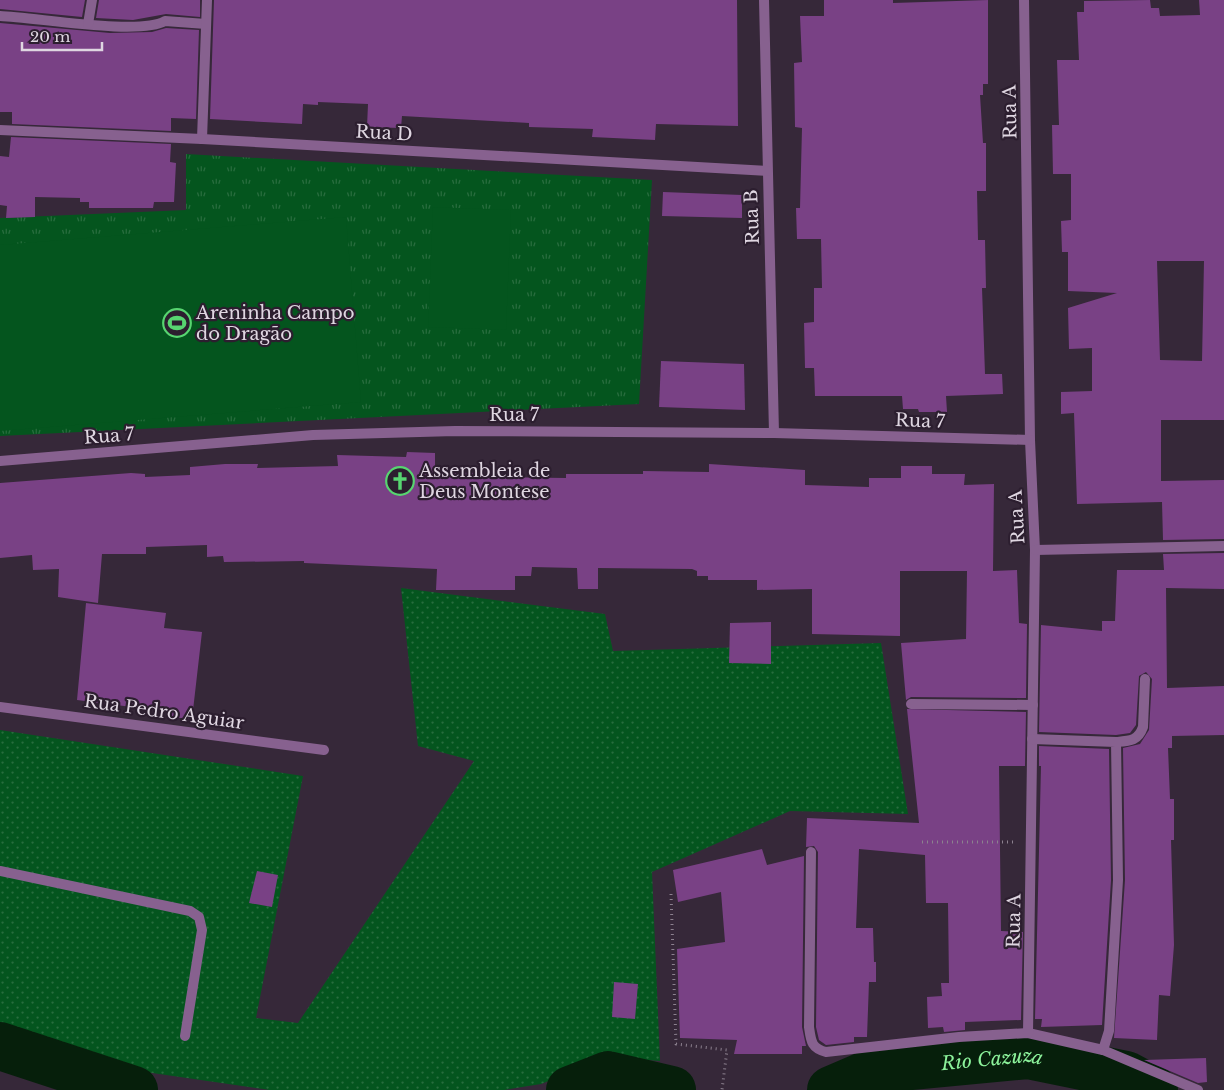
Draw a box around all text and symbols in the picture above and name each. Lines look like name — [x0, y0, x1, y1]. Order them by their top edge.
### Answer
scale bar — [22, 20, 102, 52]
text: 20 m — [30, 27, 70, 46]
street label: Rua A — [999, 84, 1021, 139]
street label: Rua D — [355, 121, 413, 145]
street label: Rua B — [740, 189, 764, 245]
place label: Areninha Campo do Dragão — [195, 302, 355, 345]
sports icon: Areninha Campo do Dragão — [162, 308, 192, 338]
street label: Rua 7 — [489, 404, 540, 426]
street label: Rua 7 — [895, 409, 946, 433]
street label: Rua 7 — [83, 423, 136, 449]
place label: Assembleia de Deus Montese — [418, 460, 550, 503]
church icon: Assembleia de Deus Montese — [385, 466, 415, 496]
street label: Rua A — [1005, 488, 1029, 545]
street label: Rua Pedro Aguiar — [82, 690, 246, 734]
street label: Rua A — [1003, 893, 1025, 948]
water label: Rio Cazuza — [939, 1044, 1045, 1075]

